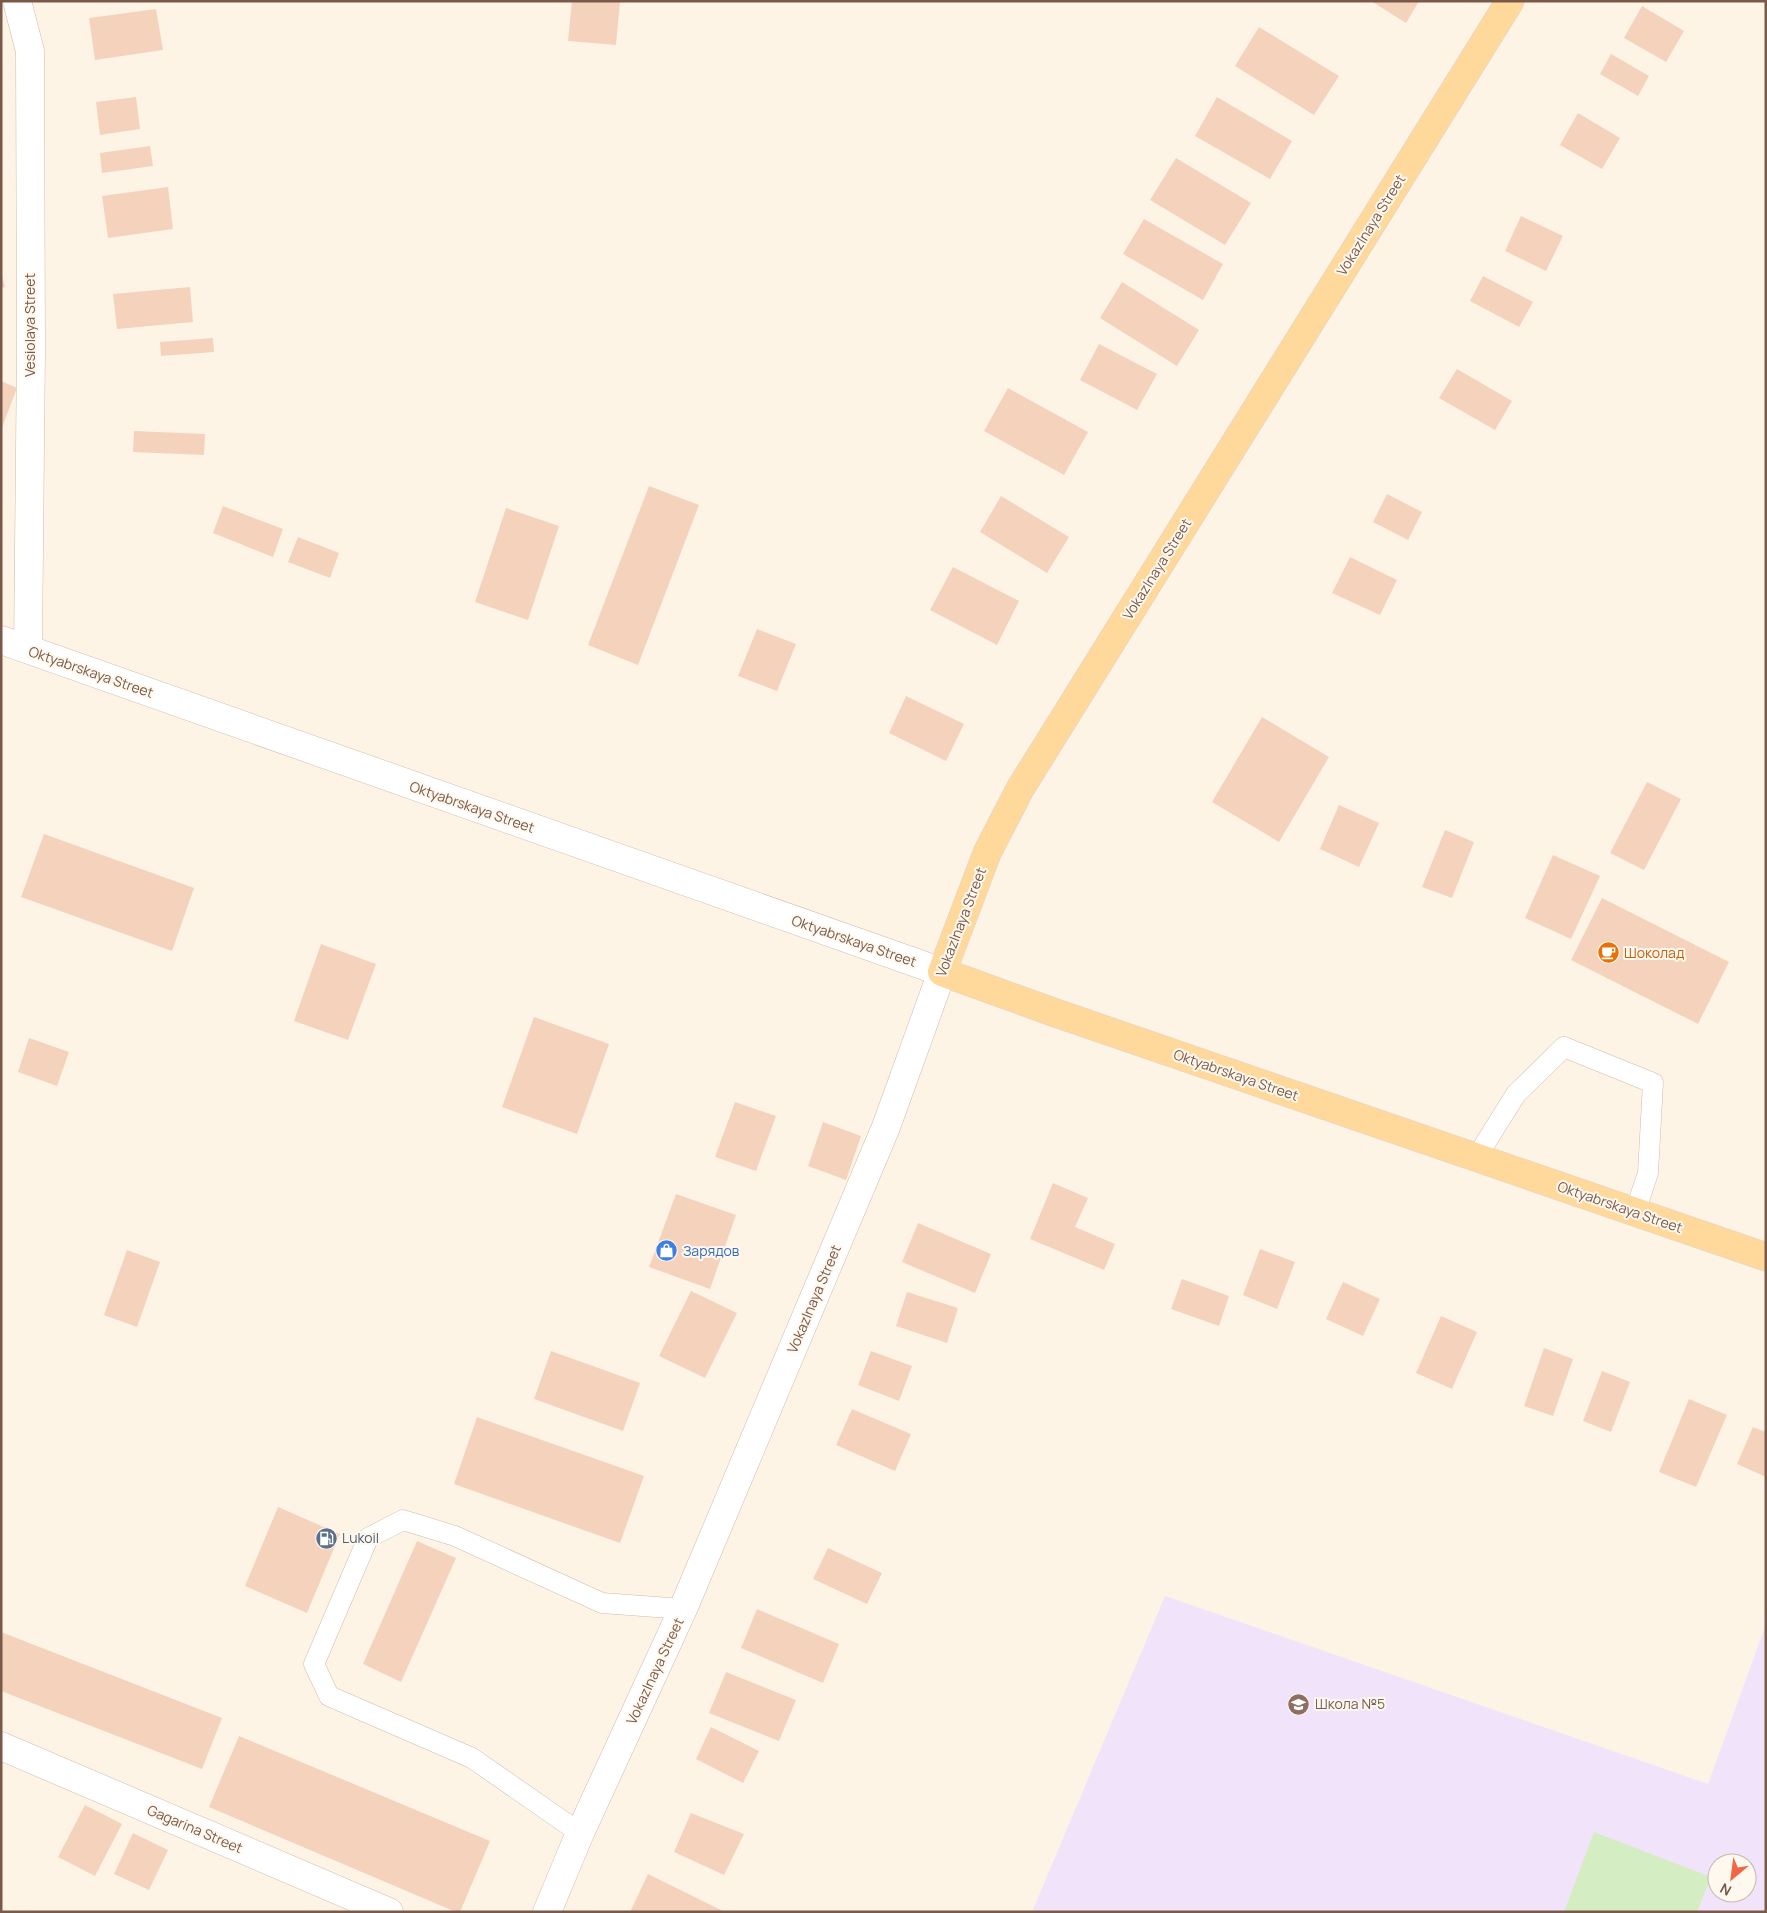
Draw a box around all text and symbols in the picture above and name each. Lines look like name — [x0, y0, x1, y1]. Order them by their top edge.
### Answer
street label: Vokazlnaya Street — [1332, 170, 1410, 279]
street label: Vesiolaya Street — [20, 273, 39, 377]
street label: Vokazlnaya Street — [1118, 514, 1196, 623]
street label: Oktyabrskaya Street — [26, 641, 156, 702]
street label: Oktyabrskaya Street — [407, 776, 537, 837]
street label: Vokazlnaya Street — [931, 864, 990, 979]
street label: Oktyabrskaya Street — [789, 910, 919, 971]
cafe icon: Шоколад — [1596, 941, 1620, 965]
place label: Шоколад — [1624, 943, 1684, 962]
street label: Oktyabrskaya Street — [1171, 1044, 1301, 1105]
street label: Oktyabrskaya Street — [1555, 1176, 1685, 1237]
shop icon: Зарядов — [655, 1239, 679, 1263]
place label: Зарядов — [683, 1241, 740, 1260]
street label: Vokazlnaya Street — [782, 1241, 845, 1356]
fuel station icon: Lukoil — [314, 1526, 338, 1550]
place label: Lukoil — [342, 1528, 379, 1547]
street label: Vokazlnaya Street — [621, 1614, 688, 1727]
school or university icon: Школа №5 — [1287, 1692, 1311, 1716]
place label: Школа №5 — [1315, 1694, 1385, 1713]
street label: Gagarina Street — [145, 1800, 246, 1857]
north arrow — [1707, 1853, 1757, 1903]
text: N — [1716, 1879, 1734, 1901]

